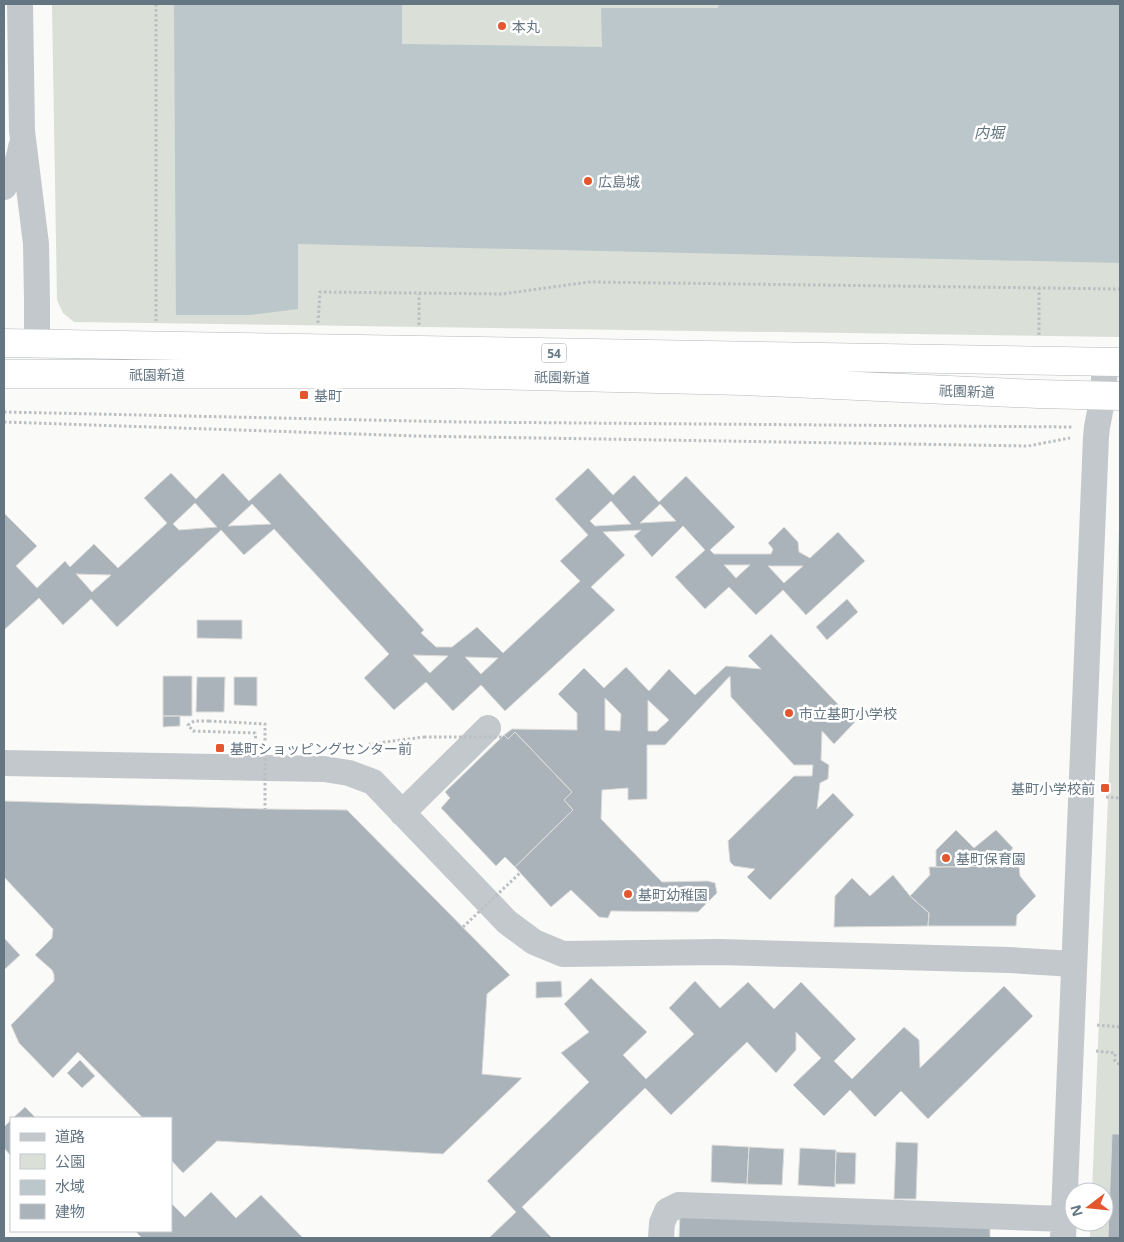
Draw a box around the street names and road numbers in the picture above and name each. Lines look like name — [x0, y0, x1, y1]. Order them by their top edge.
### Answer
road number: 54 — [542, 343, 566, 362]
street label: 祇園新道 — [129, 365, 185, 384]
street label: 祇園新道 — [534, 367, 590, 387]
street label: 祇園新道 — [939, 381, 995, 401]

